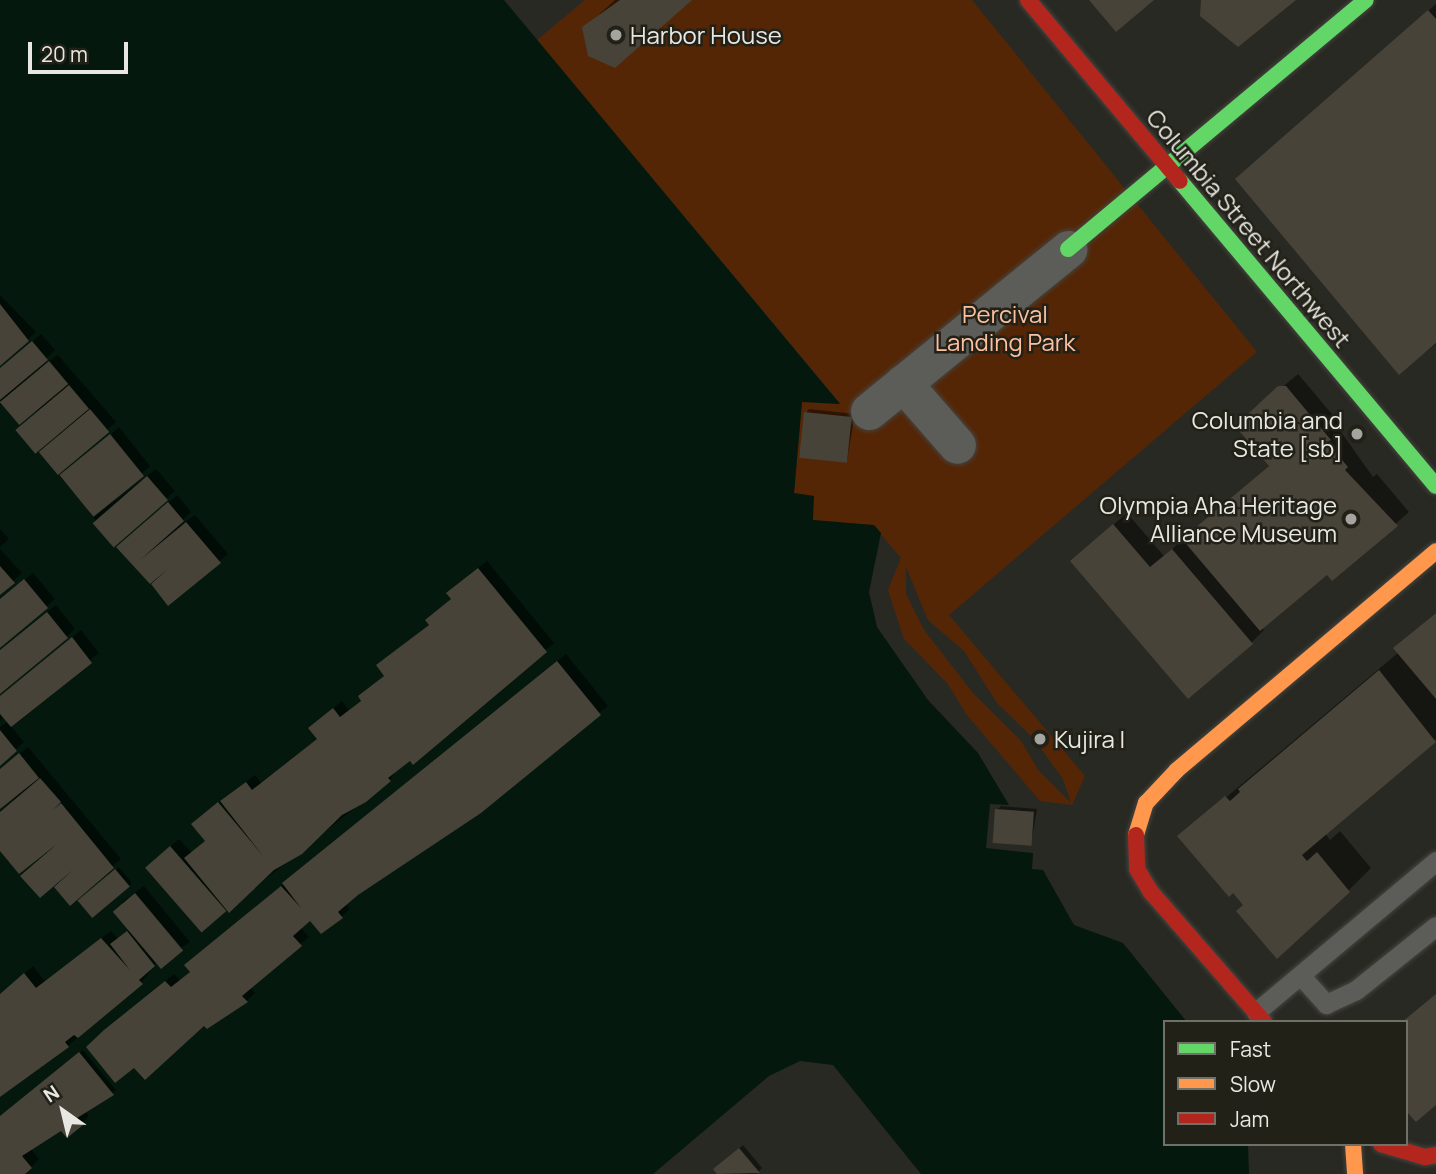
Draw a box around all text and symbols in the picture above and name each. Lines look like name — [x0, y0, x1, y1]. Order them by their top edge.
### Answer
place label: Harbor House — [630, 21, 782, 49]
marker: Harbor House — [608, 27, 624, 43]
scale bar — [32, 28, 131, 72]
text: 20 m — [41, 40, 88, 68]
street label: Columbia Street Northwest — [1141, 103, 1357, 353]
park label: Percival Landing Park — [935, 300, 1075, 356]
place label: Columbia and State [sb] — [1192, 406, 1343, 462]
marker: Columbia and State [sb] — [1349, 426, 1365, 442]
place label: Olympia Aha Heritage Alliance Museum — [1100, 491, 1337, 547]
marker: Olympia Aha Heritage Alliance Museum — [1343, 511, 1359, 527]
place label: Kujira I — [1054, 725, 1125, 753]
marker: Kujira I — [1032, 731, 1048, 747]
legend — [1163, 1020, 1408, 1146]
text: Fast — [1230, 1035, 1271, 1063]
text: Slow — [1230, 1070, 1276, 1098]
north arrow — [28, 1076, 98, 1146]
text: N — [38, 1079, 64, 1108]
text: Jam — [1230, 1105, 1269, 1133]

